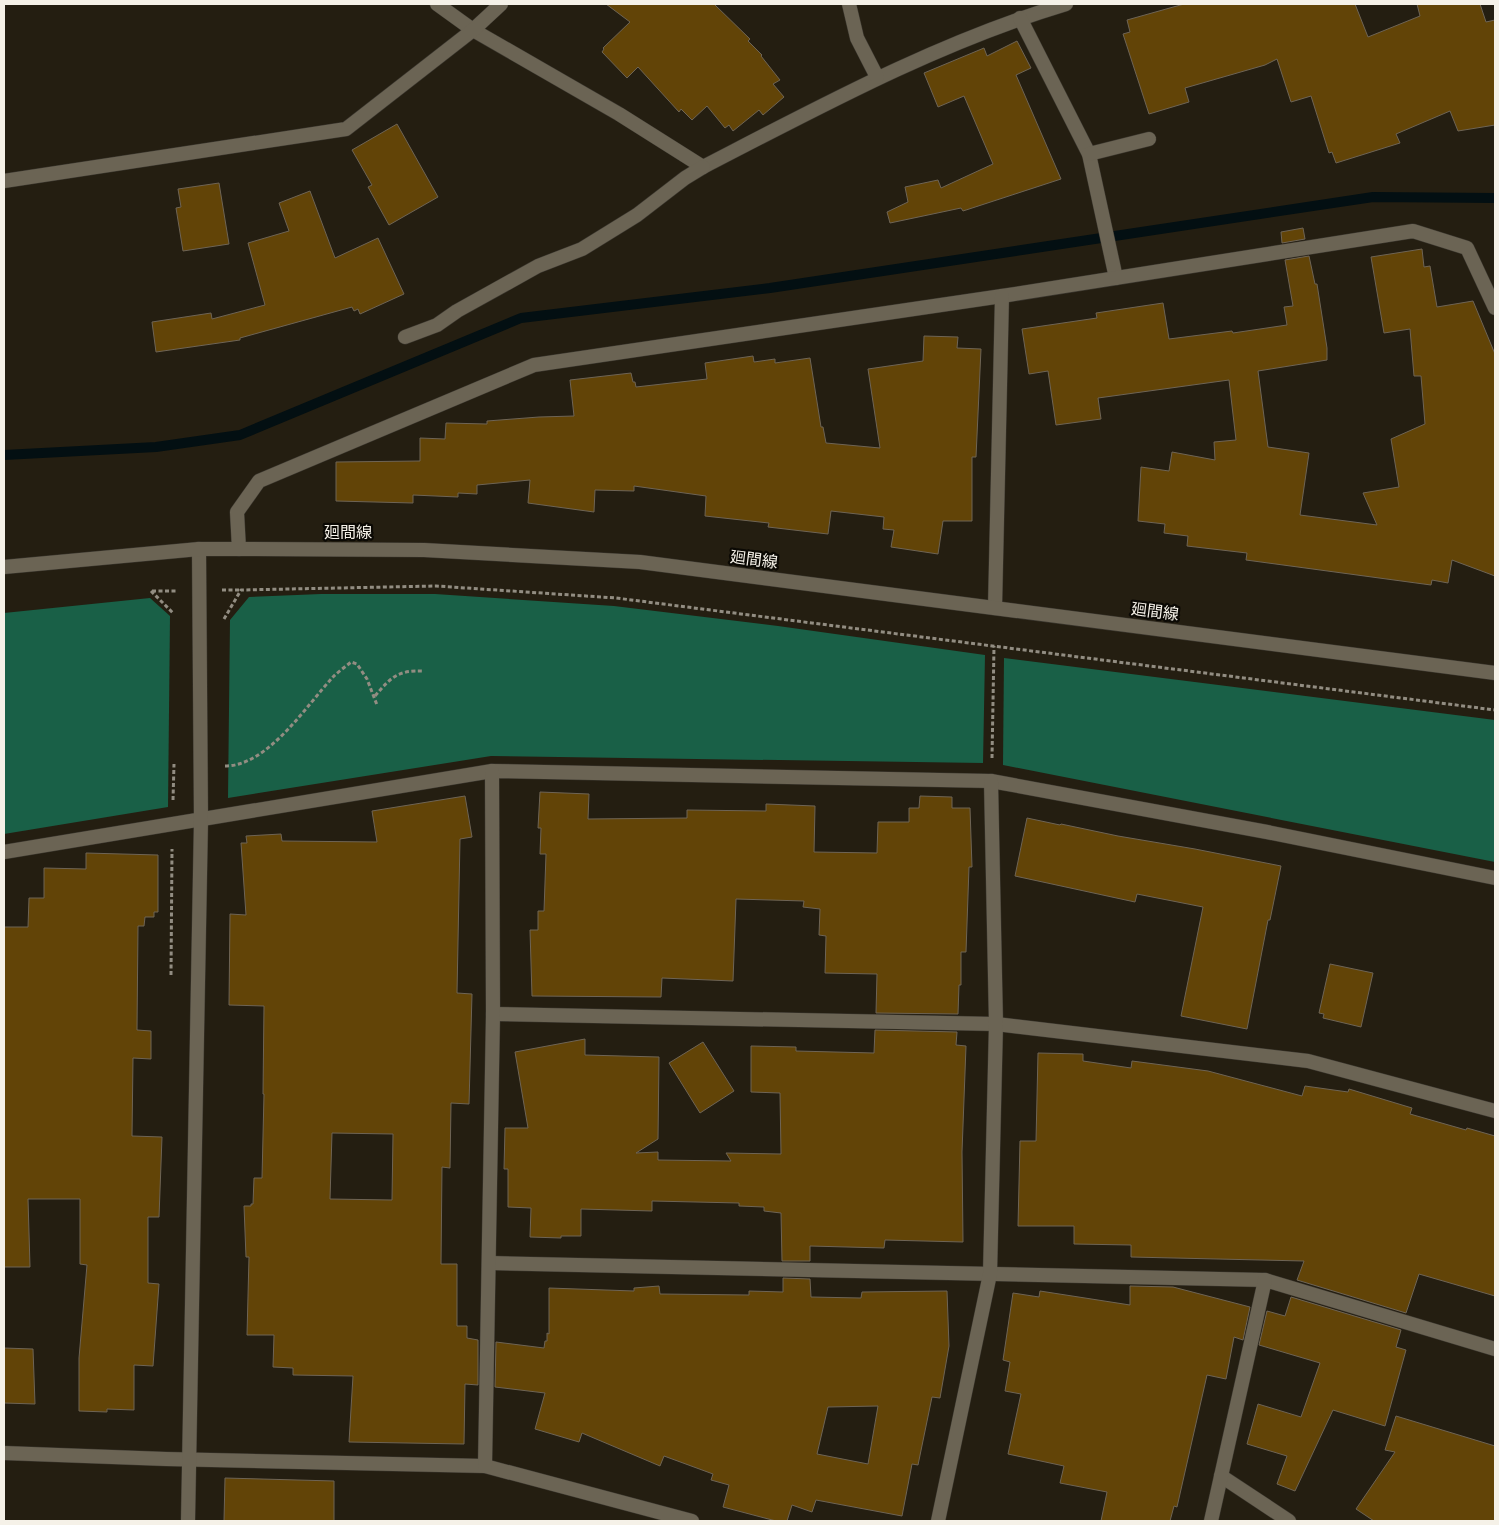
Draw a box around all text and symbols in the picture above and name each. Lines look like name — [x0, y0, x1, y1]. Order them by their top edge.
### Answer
street label: 廻間線 — [324, 523, 372, 542]
street label: 廻間線 — [729, 547, 779, 572]
street label: 廻間線 — [1130, 599, 1180, 624]

